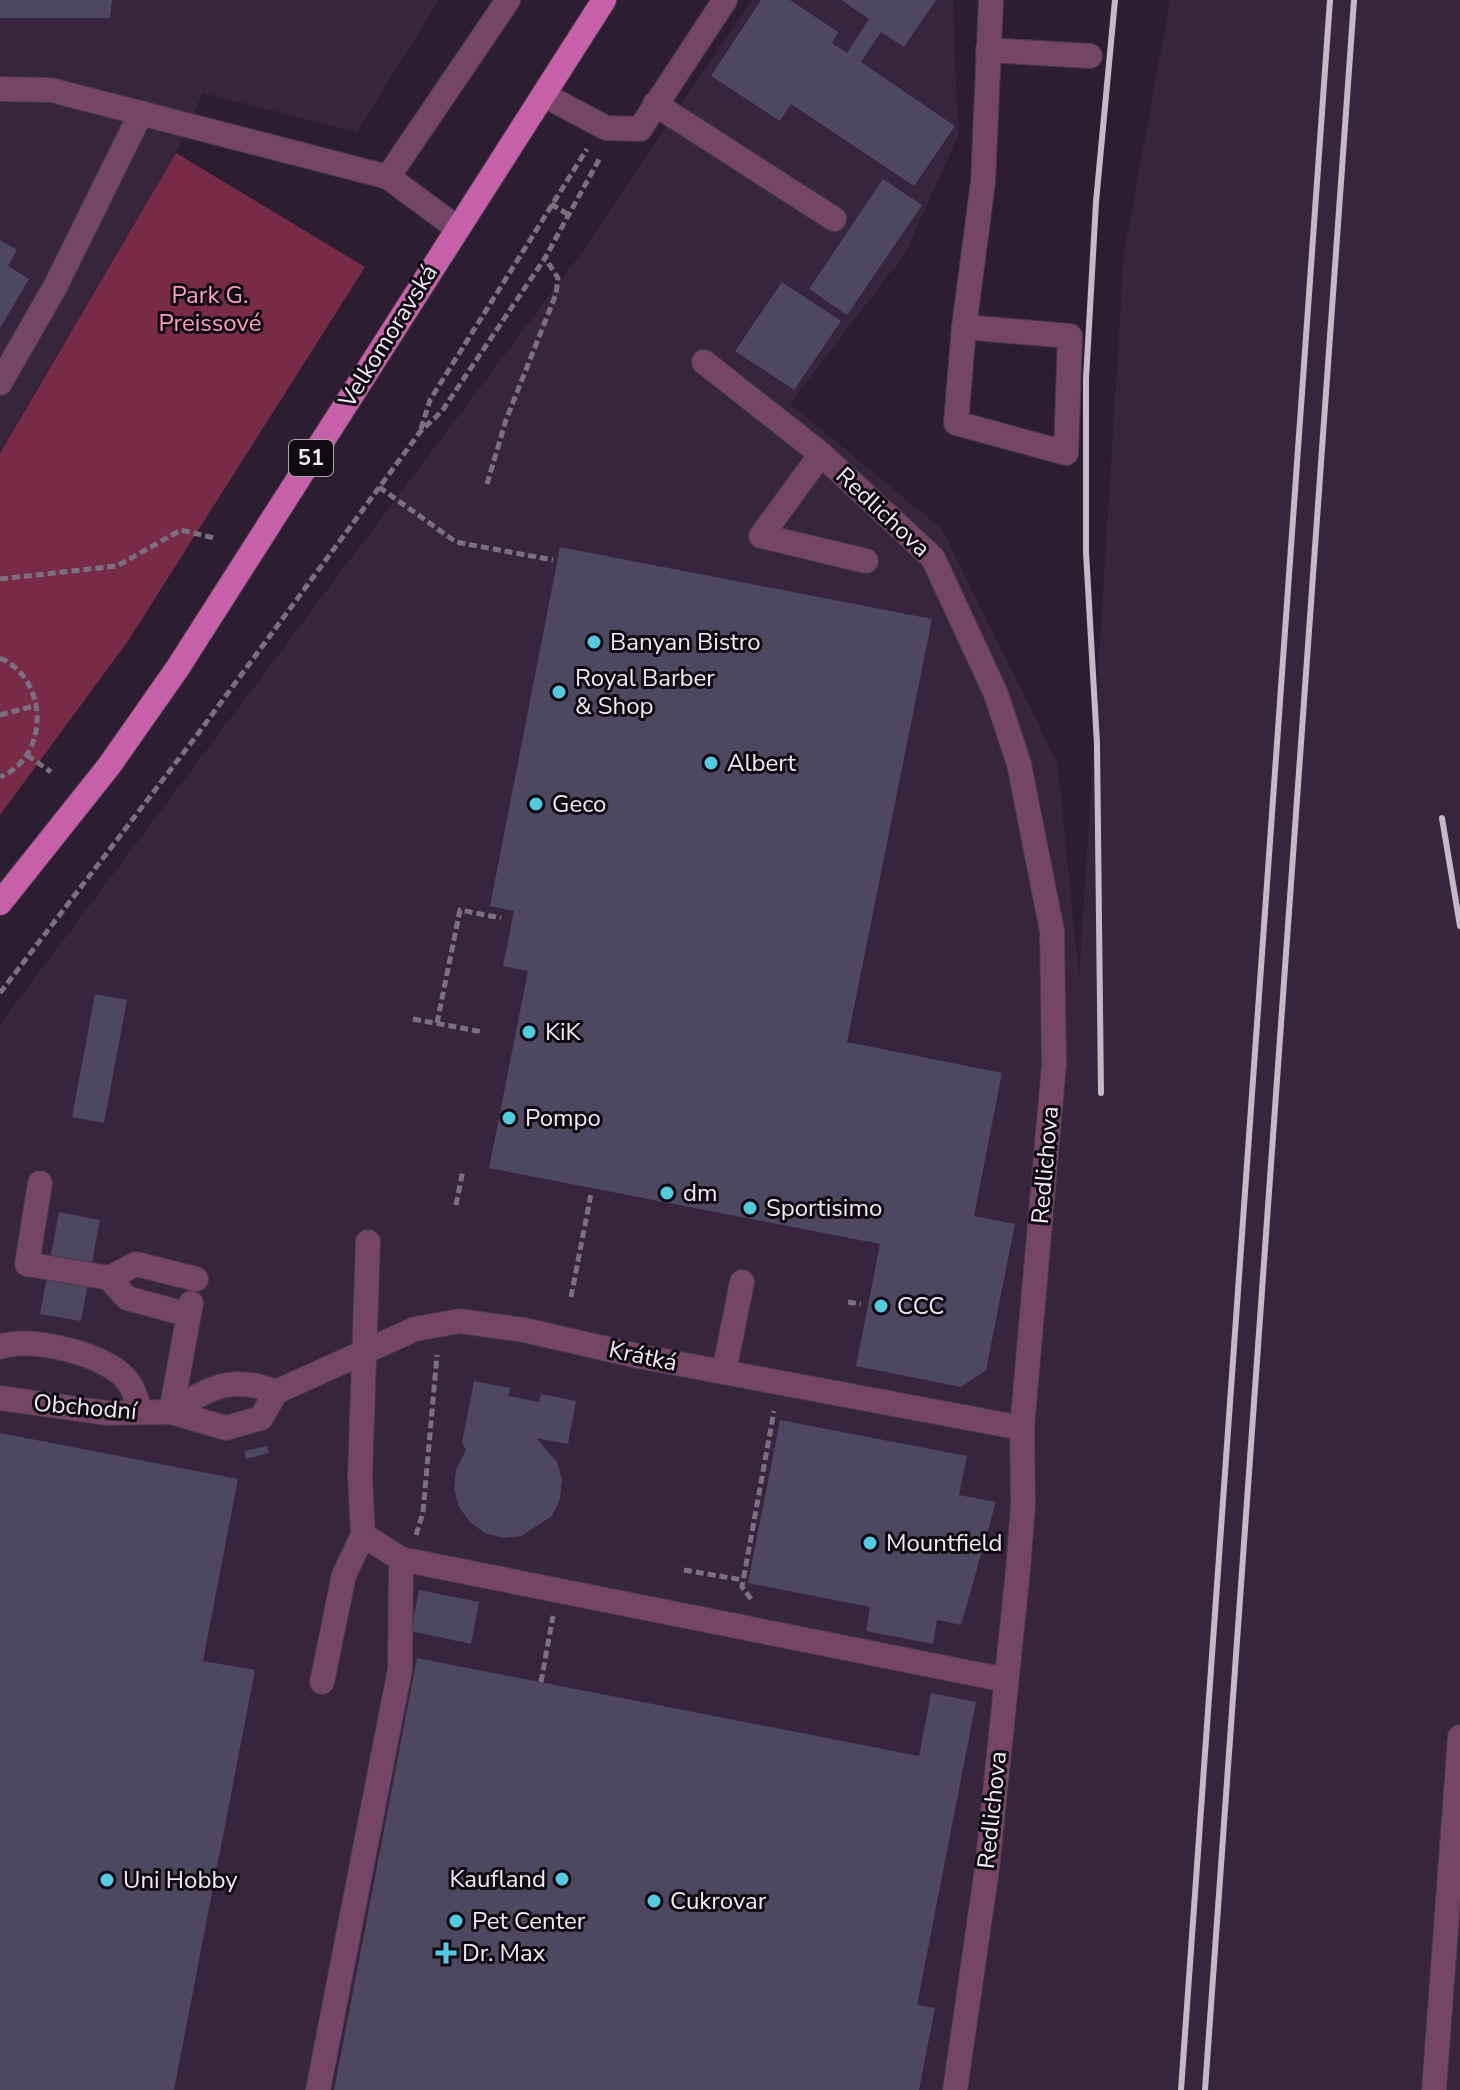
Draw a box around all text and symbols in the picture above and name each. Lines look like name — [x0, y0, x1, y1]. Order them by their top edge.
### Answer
street label: Velkomoravská — [331, 258, 445, 415]
park label: Park G. Preissové — [159, 279, 261, 339]
road number: 51 — [289, 440, 333, 476]
street label: Redlichova — [829, 460, 937, 564]
place label: Banyan Bistro — [610, 626, 760, 658]
marker: Banyan Bistro — [585, 633, 603, 651]
place label: Royal Barber & Shop — [575, 662, 715, 722]
marker: Royal Barber & Shop — [550, 683, 568, 701]
place label: Albert — [727, 747, 797, 779]
marker: Albert — [702, 754, 720, 772]
place label: Geco — [552, 788, 606, 820]
marker: Geco — [527, 795, 545, 813]
place label: KiK — [545, 1016, 582, 1048]
marker: KiK — [520, 1023, 538, 1041]
place label: Pompo — [525, 1102, 601, 1134]
street label: Redlichova — [1024, 1105, 1066, 1225]
marker: Pompo — [500, 1109, 518, 1127]
place label: dm — [683, 1177, 718, 1209]
marker: dm — [658, 1184, 676, 1202]
place label: Sportisimo — [766, 1192, 882, 1224]
marker: Sportisimo — [741, 1199, 759, 1217]
place label: CCC — [897, 1290, 944, 1322]
marker: CCC — [872, 1297, 890, 1315]
street label: Krátká — [606, 1333, 680, 1379]
street label: Obchodní — [32, 1387, 139, 1428]
place label: Mountfield — [886, 1527, 1003, 1559]
marker: Mountfield — [861, 1534, 879, 1552]
street label: Redlichova — [970, 1750, 1014, 1870]
place label: Kaufland — [449, 1863, 546, 1895]
place label: Uni Hobby — [123, 1864, 238, 1896]
marker: Kaufland — [553, 1870, 571, 1888]
marker: Uni Hobby — [98, 1871, 116, 1889]
place label: Cukrovar — [670, 1885, 767, 1917]
marker: Cukrovar — [645, 1892, 663, 1910]
place label: Pet Center — [472, 1905, 586, 1937]
marker: Pet Center — [447, 1912, 465, 1930]
place label: Dr. Max — [462, 1937, 546, 1969]
marker: Dr. Max — [437, 1944, 455, 1962]

